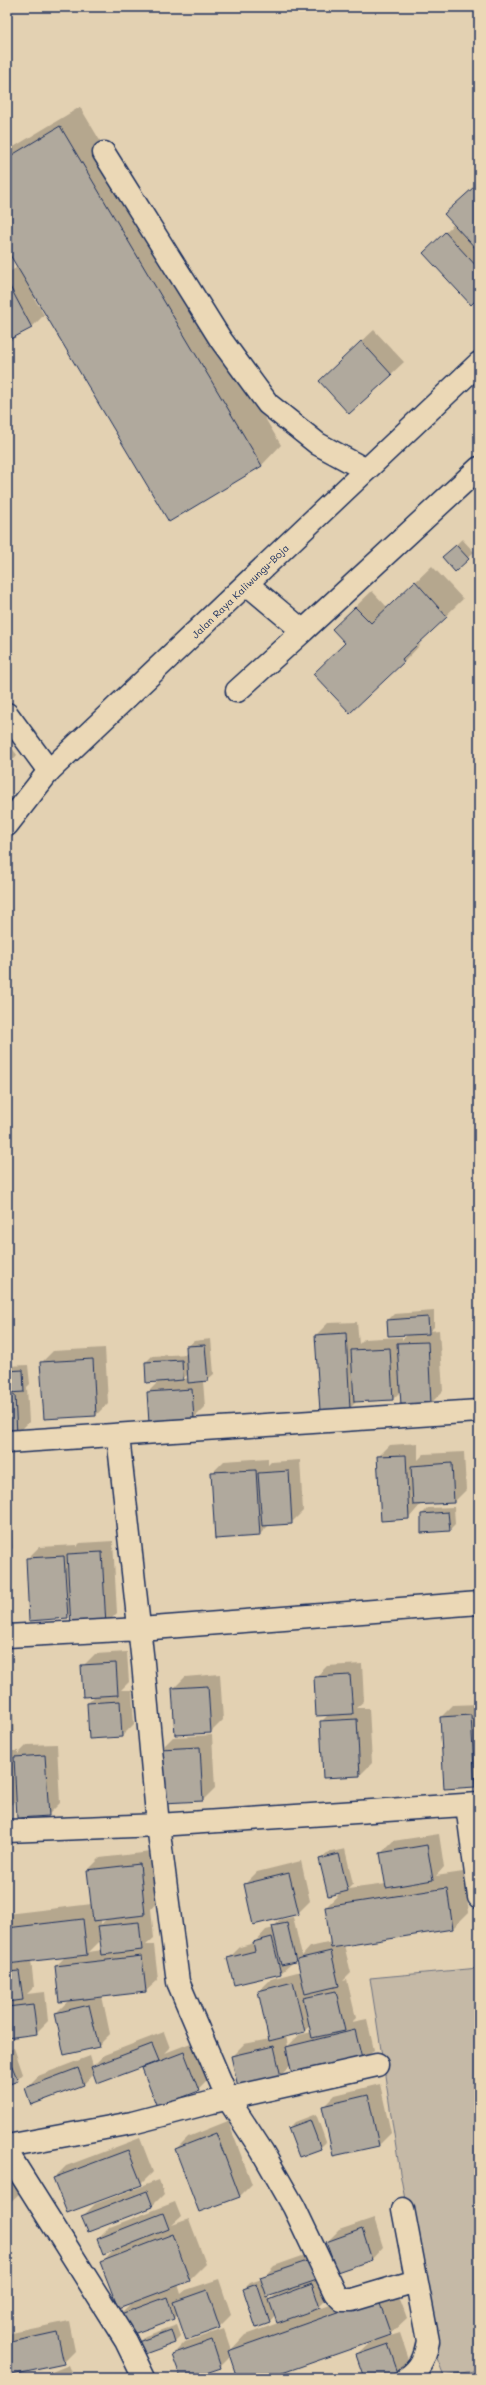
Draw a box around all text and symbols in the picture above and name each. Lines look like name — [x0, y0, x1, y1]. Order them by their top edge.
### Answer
street label: Jalan Raya Kaliwungu-Boja — [188, 541, 292, 641]

